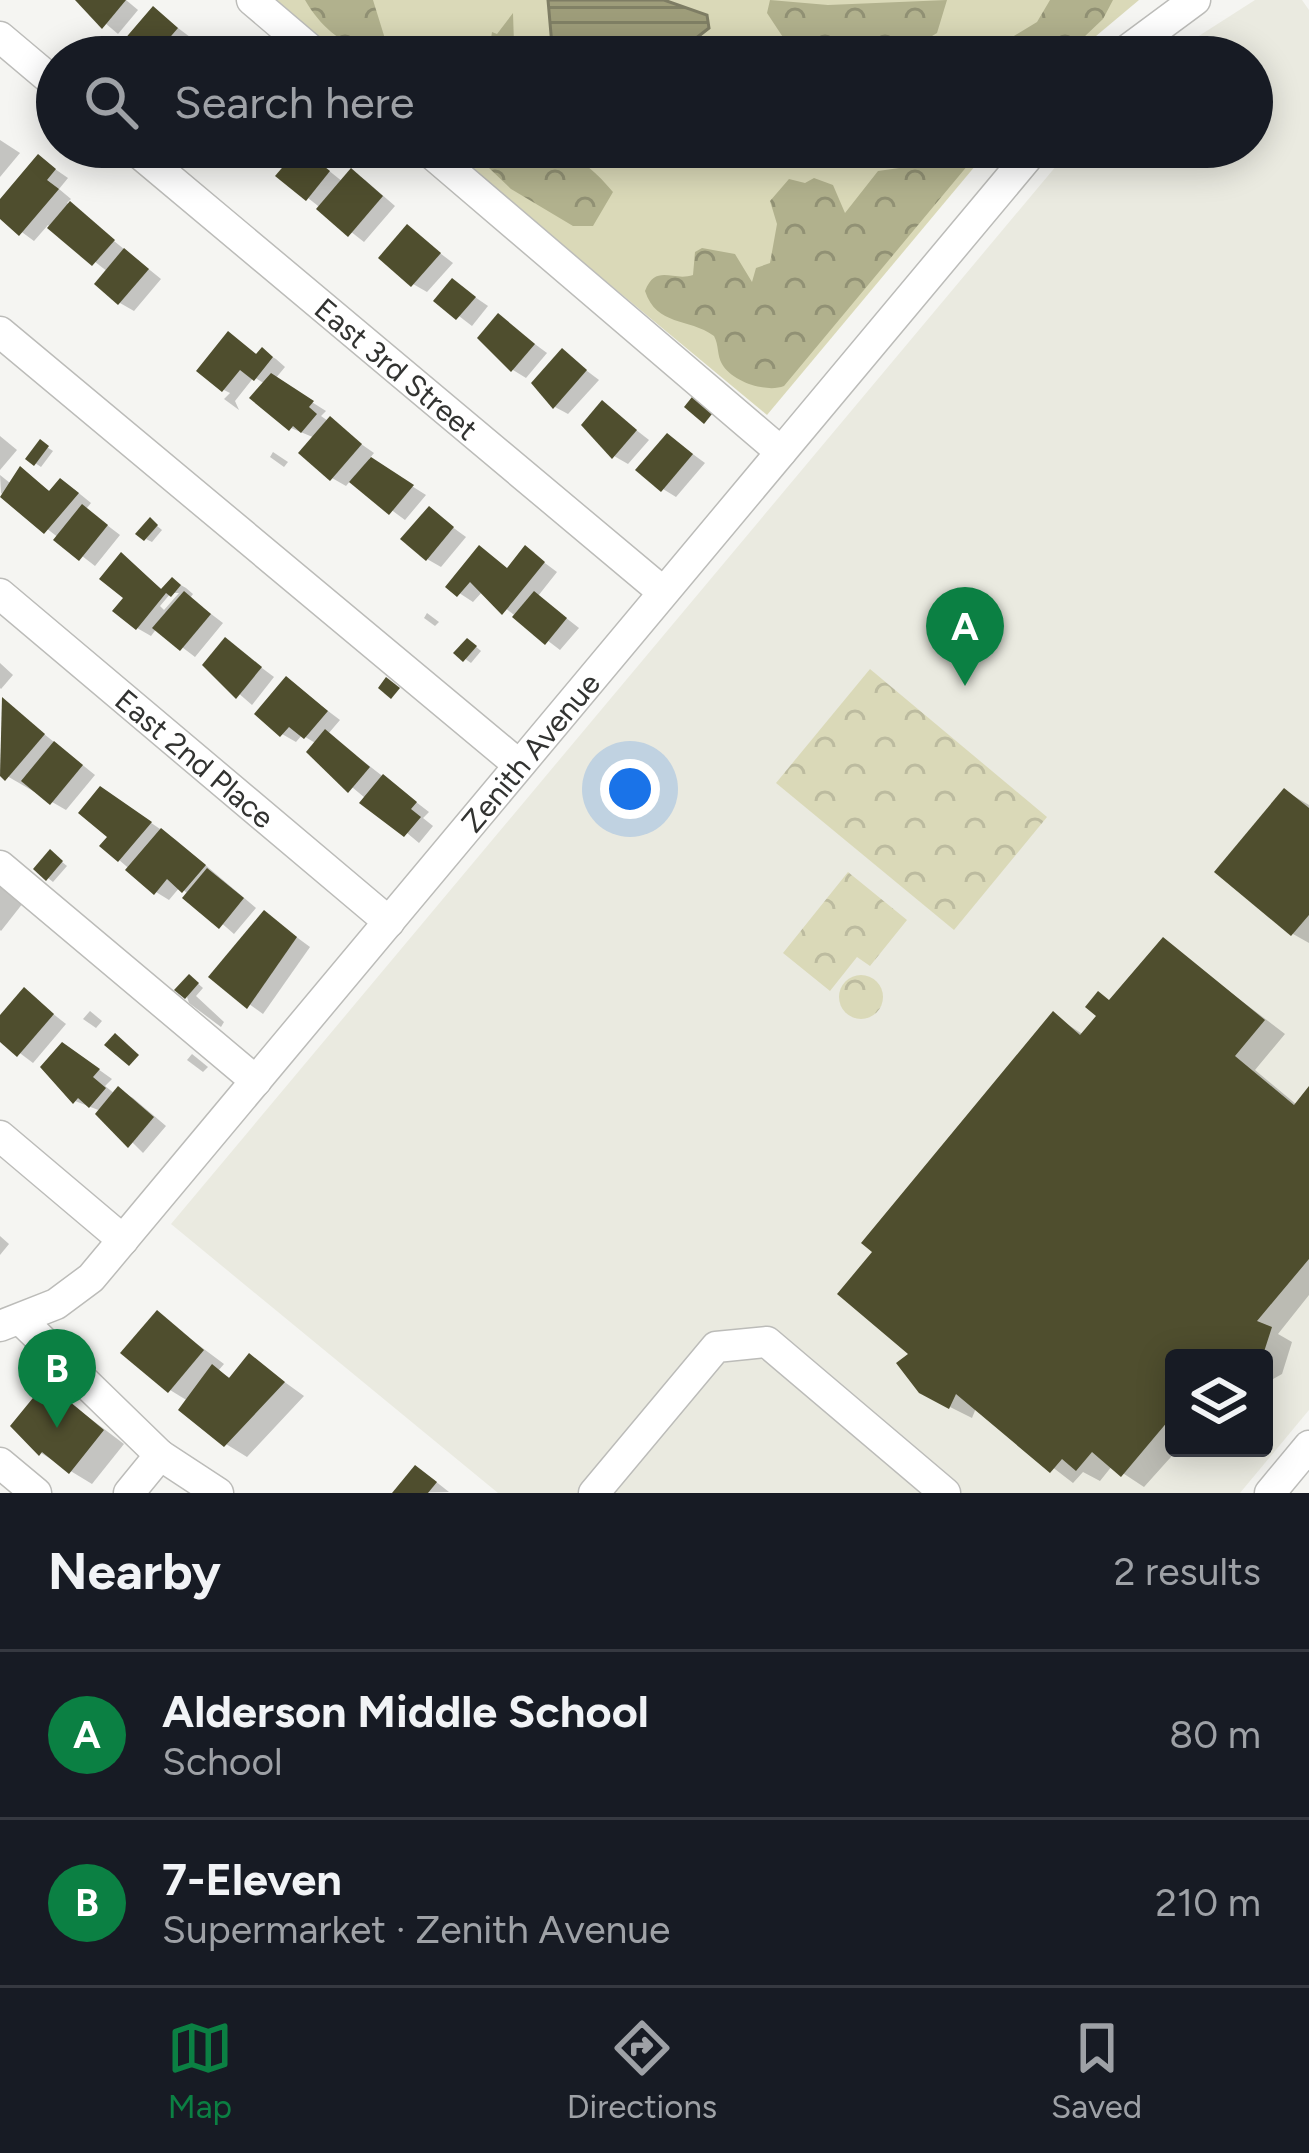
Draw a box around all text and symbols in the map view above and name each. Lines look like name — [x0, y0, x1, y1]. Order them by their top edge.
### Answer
search box — [36, 36, 1273, 168]
icon: search — [78, 69, 144, 135]
text: Search here — [174, 75, 414, 129]
street label: East 3rd Street — [307, 290, 485, 447]
pin: A — [926, 587, 1004, 686]
street label: Zenith Avenue — [453, 665, 608, 839]
street label: East 2nd Place — [108, 681, 282, 836]
your location — [600, 759, 660, 819]
pin: B — [18, 1329, 96, 1428]
map controls — [1165, 1349, 1273, 1457]
button: layers — [1165, 1349, 1273, 1457]
text: Nearby — [48, 1541, 221, 1602]
text: 2 results — [1114, 1548, 1261, 1595]
text: Alderson Middle School — [162, 1684, 649, 1738]
text: A — [73, 1711, 101, 1758]
text: 80 m — [1169, 1711, 1261, 1758]
text: School — [162, 1738, 283, 1785]
text: 7-Eleven — [162, 1852, 342, 1906]
text: B — [75, 1879, 99, 1926]
text: 210 m — [1155, 1879, 1261, 1926]
text: Supermarket · Zenith Avenue — [162, 1906, 670, 1953]
tab: Map — [167, 2015, 233, 2126]
tab: Directions — [567, 2015, 717, 2126]
tab: Saved — [1051, 2015, 1142, 2126]

